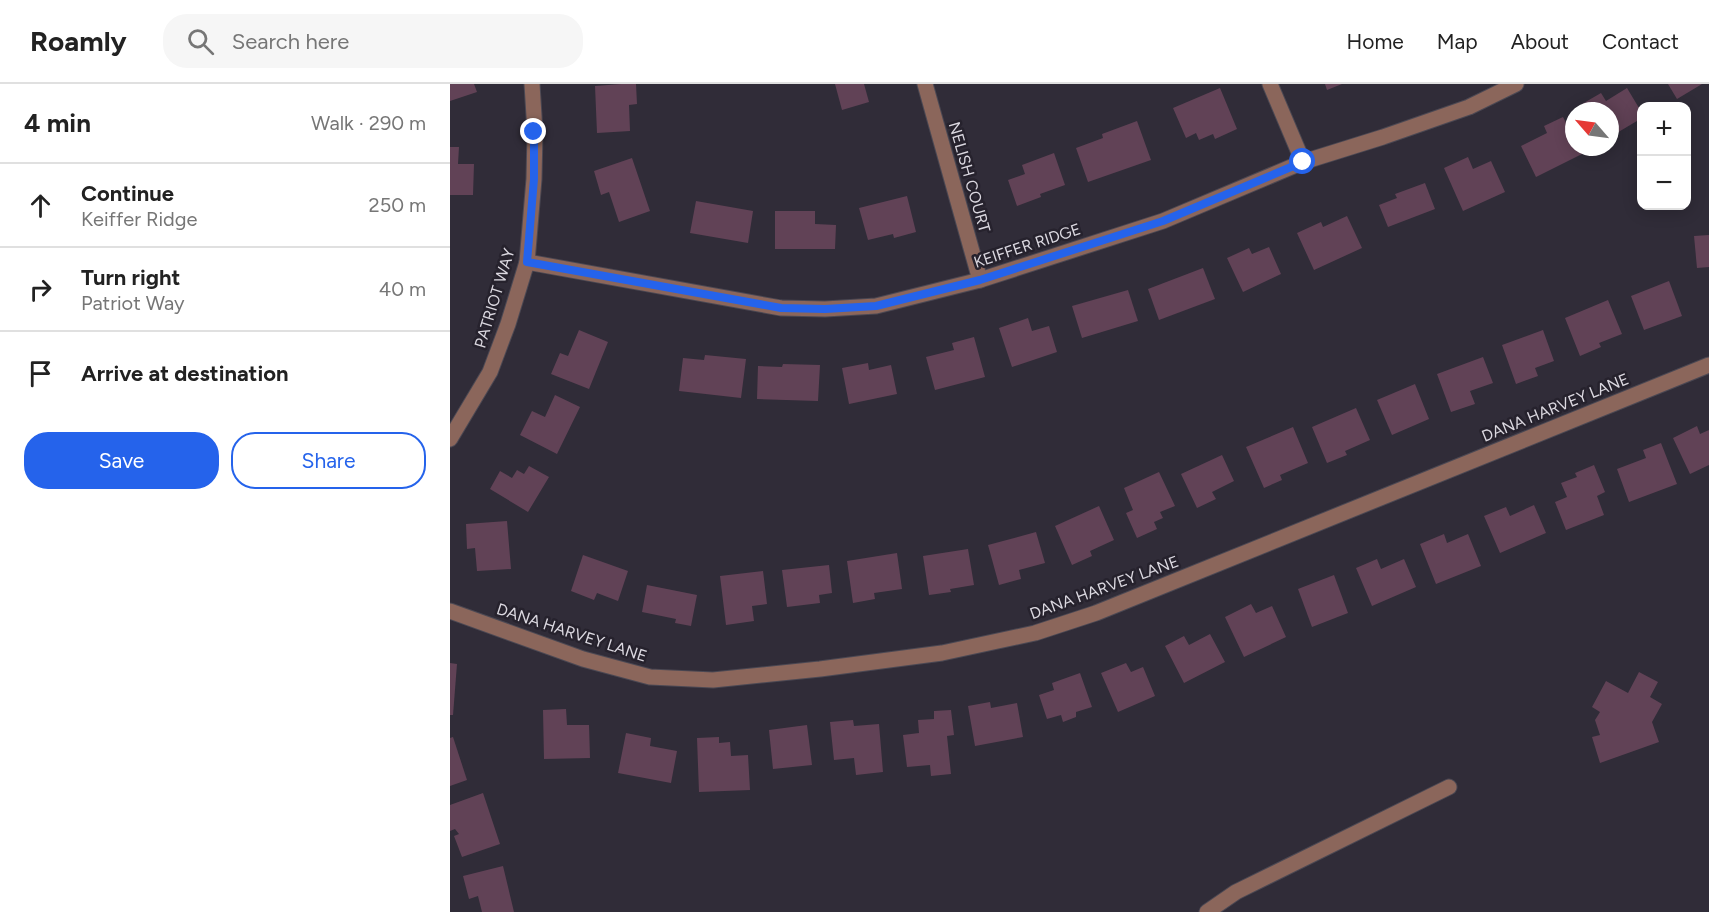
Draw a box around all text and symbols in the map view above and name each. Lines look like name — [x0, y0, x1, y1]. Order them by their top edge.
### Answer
search box — [163, 14, 583, 68]
text: Roamly — [30, 24, 127, 58]
icon: search — [184, 25, 217, 58]
text: Search here — [232, 28, 349, 55]
text: Home — [1347, 29, 1404, 54]
text: Map — [1437, 29, 1478, 54]
text: About — [1511, 29, 1569, 54]
text: Contact — [1602, 29, 1679, 54]
north arrow — [1565, 102, 1619, 156]
map controls — [1637, 102, 1691, 210]
button: + — [1637, 102, 1691, 156]
text: 4 min — [24, 107, 91, 139]
text: Walk · 290 m — [311, 111, 426, 135]
route end — [520, 118, 546, 144]
street label: NELISH COURT — [945, 120, 994, 235]
route start — [1289, 148, 1315, 174]
button: − — [1637, 156, 1691, 210]
text: Continue — [81, 180, 174, 207]
icon: ahead — [24, 189, 57, 222]
text: 250 m — [369, 193, 426, 217]
text: Keiffer Ridge — [81, 207, 197, 231]
street label: KEIFFER RIDGE — [971, 219, 1083, 272]
street label: PATRIOT WAY — [470, 246, 519, 350]
text: Turn right — [81, 264, 180, 291]
icon: right — [24, 273, 57, 306]
text: 40 m — [379, 277, 426, 301]
text: Patriot Way — [81, 291, 185, 315]
icon: arrive — [24, 357, 57, 390]
text: Arrive at destination — [81, 360, 289, 387]
street label: DANA HARVEY LANE — [1479, 369, 1632, 446]
button: Save — [24, 432, 219, 489]
button: Share — [231, 432, 426, 489]
street label: DANA HARVEY LANE — [1027, 552, 1181, 623]
street label: DANA HARVEY LANE — [494, 599, 649, 666]

